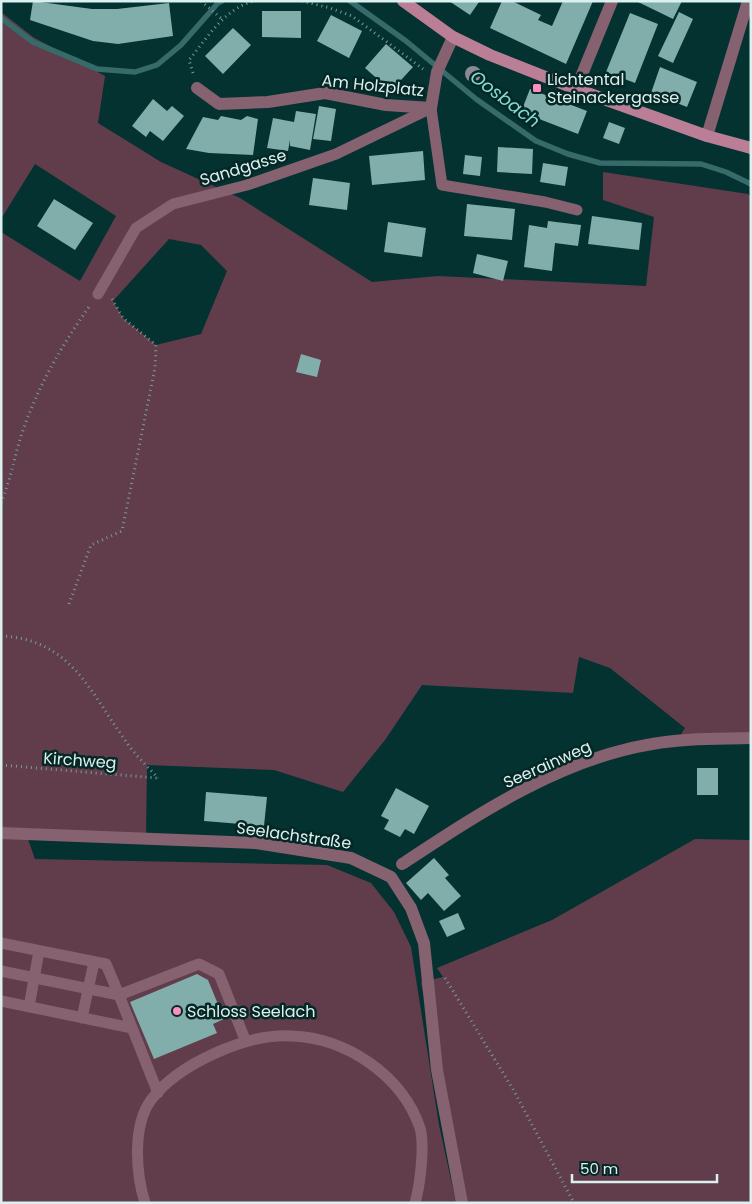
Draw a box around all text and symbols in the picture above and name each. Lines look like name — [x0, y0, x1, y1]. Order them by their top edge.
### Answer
water label: Oosbach — [465, 64, 546, 133]
place label: Lichtental Steinackergasse — [547, 68, 679, 109]
street label: Am Holzplatz — [321, 69, 425, 102]
marker: Lichtental Steinackergasse — [531, 82, 543, 94]
street label: Sandgasse — [197, 143, 289, 192]
street label: Seerainweg — [500, 735, 595, 794]
street label: Kirchweg — [43, 746, 117, 775]
street label: Seelachstraße — [235, 816, 353, 855]
place label: Schloss Seelach — [187, 1000, 315, 1023]
marker: Schloss Seelach — [171, 1005, 183, 1017]
scale bar — [572, 1152, 717, 1184]
text: 50 m — [580, 1158, 618, 1179]

